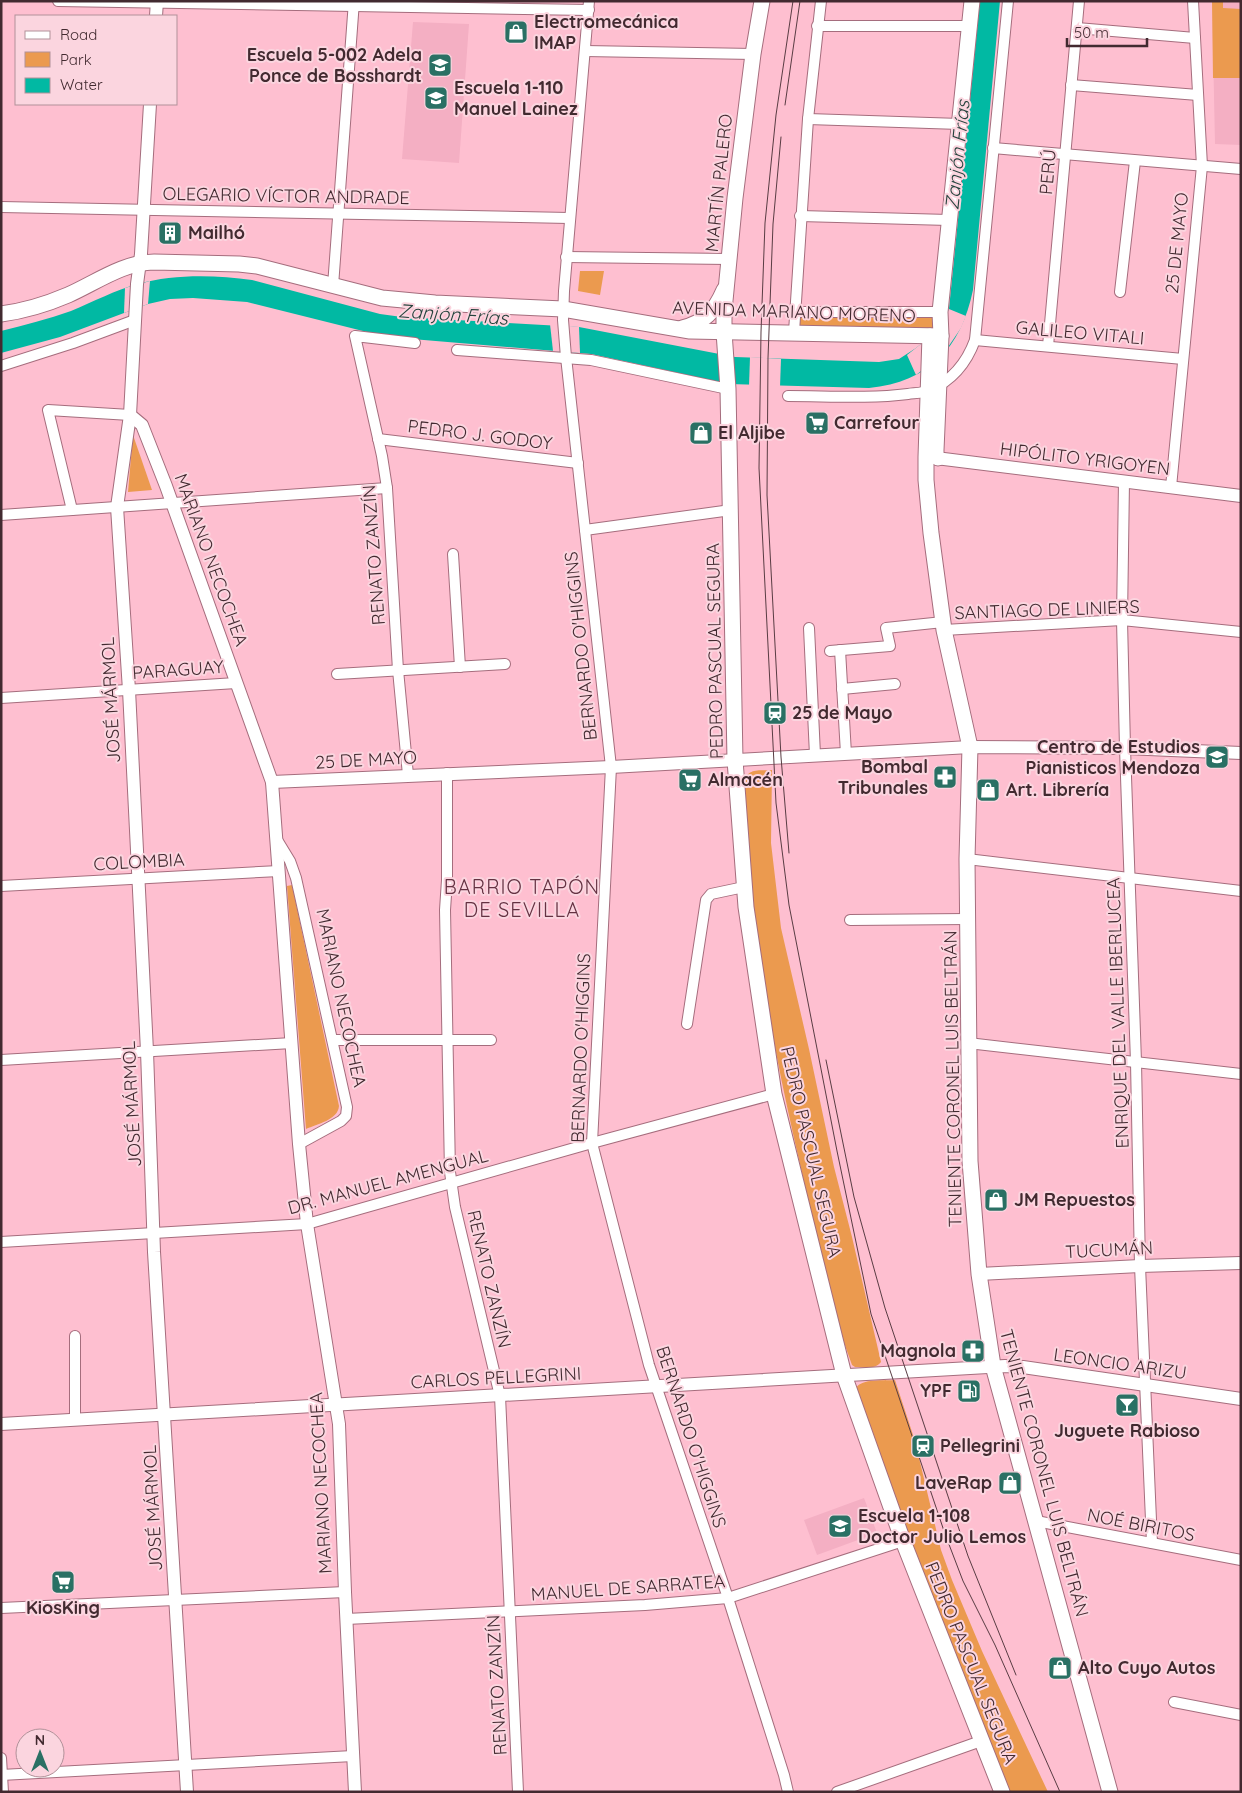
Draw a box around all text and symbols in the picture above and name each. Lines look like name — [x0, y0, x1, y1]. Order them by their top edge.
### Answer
place label: Electromecánica IMAP — [534, 10, 679, 54]
legend — [15, 15, 178, 105]
scale bar — [1067, 15, 1147, 47]
shop icon: Electromecánica IMAP — [503, 19, 529, 45]
text: 50 m — [1074, 23, 1109, 42]
text: Road — [60, 25, 97, 44]
place label: Escuela 5-002 Adela Ponce de Bosshardt — [247, 43, 422, 87]
text: Park — [60, 50, 92, 69]
school or university icon: Escuela 5-002 Adela Ponce de Bosshardt — [427, 52, 453, 78]
text: Water — [60, 75, 103, 94]
place label: Escuela 1-110 Manuel Lainez — [454, 76, 578, 120]
school or university icon: Escuela 1-110 Manuel Lainez — [423, 85, 449, 111]
water label: Zanjón Frías — [939, 98, 975, 211]
street label: MARTÍN PALERO — [700, 113, 737, 253]
street label: PERÚ — [1034, 148, 1061, 196]
street label: OLEGARIO VÍCTOR ANDRADE — [162, 182, 410, 209]
street label: 25 DE MAYO — [1160, 191, 1193, 295]
building icon: Mailhó — [157, 220, 183, 246]
place label: Mailhó — [188, 221, 245, 244]
street label: AVENIDA MARIANO MORENO — [672, 296, 916, 327]
water label: Zanjón Frías — [397, 298, 510, 330]
street label: GALILEO VITALI — [1015, 315, 1145, 350]
supermarket icon: Carrefour — [804, 410, 830, 436]
place label: Carrefour — [834, 411, 920, 434]
street label: PEDRO J. GODOY — [406, 414, 554, 455]
shop icon: El Aljibe — [688, 420, 714, 446]
place label: El Aljibe — [718, 421, 785, 444]
street label: HIPÓLITO YRIGOYEN — [999, 437, 1171, 480]
street label: MARIANO NECOCHEA — [170, 470, 254, 650]
street label: RENATO ZANZÍN — [357, 484, 390, 626]
street label: PEDRO PASCUAL SEGURA — [701, 542, 728, 759]
street label: BERNARDO O'HIGGINS — [559, 550, 602, 742]
street label: SANTIAGO DE LINIERS — [954, 595, 1140, 624]
street label: JOSÉ MÁRMOL — [96, 636, 125, 764]
street label: PARAGUAY — [132, 655, 224, 684]
station icon: 25 de Mayo — [762, 700, 788, 726]
place label: 25 de Mayo — [792, 701, 892, 724]
place label: Centro de Estudios Pianisticos Mendoza — [1026, 735, 1200, 779]
school or university icon: Centro de Estudios Pianisticos Mendoza — [1204, 744, 1230, 770]
street label: 25 DE MAYO — [314, 745, 417, 774]
place label: Bombal Tribunales — [838, 755, 928, 799]
pharmacy icon: Bombal Tribunales — [932, 764, 958, 790]
supermarket icon: Almacén — [677, 767, 703, 793]
place label: Almacén — [708, 768, 783, 791]
shop icon: Art. Librería — [975, 777, 1001, 803]
place label: Art. Librería — [1006, 778, 1109, 801]
street label: COLOMBIA — [93, 848, 186, 875]
district label: BARRIO TAPÓN DE SEVILLA — [444, 874, 600, 922]
street label: ENRIQUE DEL VALLE IBERLUCEA — [1101, 877, 1134, 1149]
street label: MARIANO NECOCHEA — [311, 906, 372, 1090]
street label: TENIENTE CORONEL LUIS BELTRÁN — [938, 930, 967, 1228]
street label: BERNARDO O'HIGGINS — [566, 953, 595, 1143]
street label: JOSÉ MÁRMOL — [117, 1040, 146, 1168]
street label: PEDRO PASCUAL SEGURA — [776, 1044, 847, 1260]
street label: DR. MANUEL AMENGUAL — [285, 1144, 491, 1219]
shop icon: JM Repuestos — [983, 1187, 1009, 1213]
place label: JM Repuestos — [1014, 1188, 1135, 1211]
street label: RENATO ZANZÍN — [462, 1208, 517, 1350]
street label: TUCUMÁN — [1064, 1236, 1153, 1263]
street label: TENIENTE CORONEL LUIS BELTRÁN — [995, 1327, 1094, 1619]
pharmacy icon: Magnola — [960, 1338, 986, 1364]
place label: Magnola — [880, 1339, 956, 1362]
street label: BERNARDO O'HIGGINS — [651, 1343, 732, 1531]
street label: LEONCIO ARIZU — [1052, 1343, 1188, 1384]
street label: CARLOS PELLEGRINI — [410, 1362, 582, 1393]
fuel station icon: YPF — [956, 1378, 982, 1404]
place label: YPF — [920, 1379, 952, 1402]
street label: MARIANO NECOCHEA — [304, 1391, 337, 1575]
bar icon: Juguete Rabioso — [1114, 1392, 1140, 1418]
place label: Juguete Rabioso — [1054, 1419, 1200, 1442]
station icon: Pellegrini — [910, 1433, 936, 1459]
place label: Pellegrini — [940, 1434, 1020, 1457]
street label: JOSÉ MÁRMOL — [138, 1444, 167, 1572]
shop icon: LaveRap — [997, 1470, 1023, 1496]
place label: LaveRap — [915, 1471, 992, 1494]
street label: NOÉ BIRITOS — [1085, 1503, 1197, 1546]
place label: Escuela 1-108 Doctor Julio Lemos — [858, 1504, 1026, 1548]
school or university icon: Escuela 1-108 Doctor Julio Lemos — [827, 1513, 853, 1539]
street label: PEDRO PASCUAL SEGURA — [920, 1558, 1023, 1768]
supermarket icon: KiosKing — [50, 1569, 76, 1595]
street label: MANUEL DE SARRATEA — [530, 1569, 726, 1606]
place label: KiosKing — [26, 1596, 100, 1619]
street label: RENATO ZANZÍN — [481, 1614, 512, 1756]
shop icon: Alto Cuyo Autos — [1047, 1655, 1073, 1681]
place label: Alto Cuyo Autos — [1078, 1656, 1216, 1679]
north arrow — [15, 1728, 65, 1778]
text: N — [35, 1731, 45, 1749]

